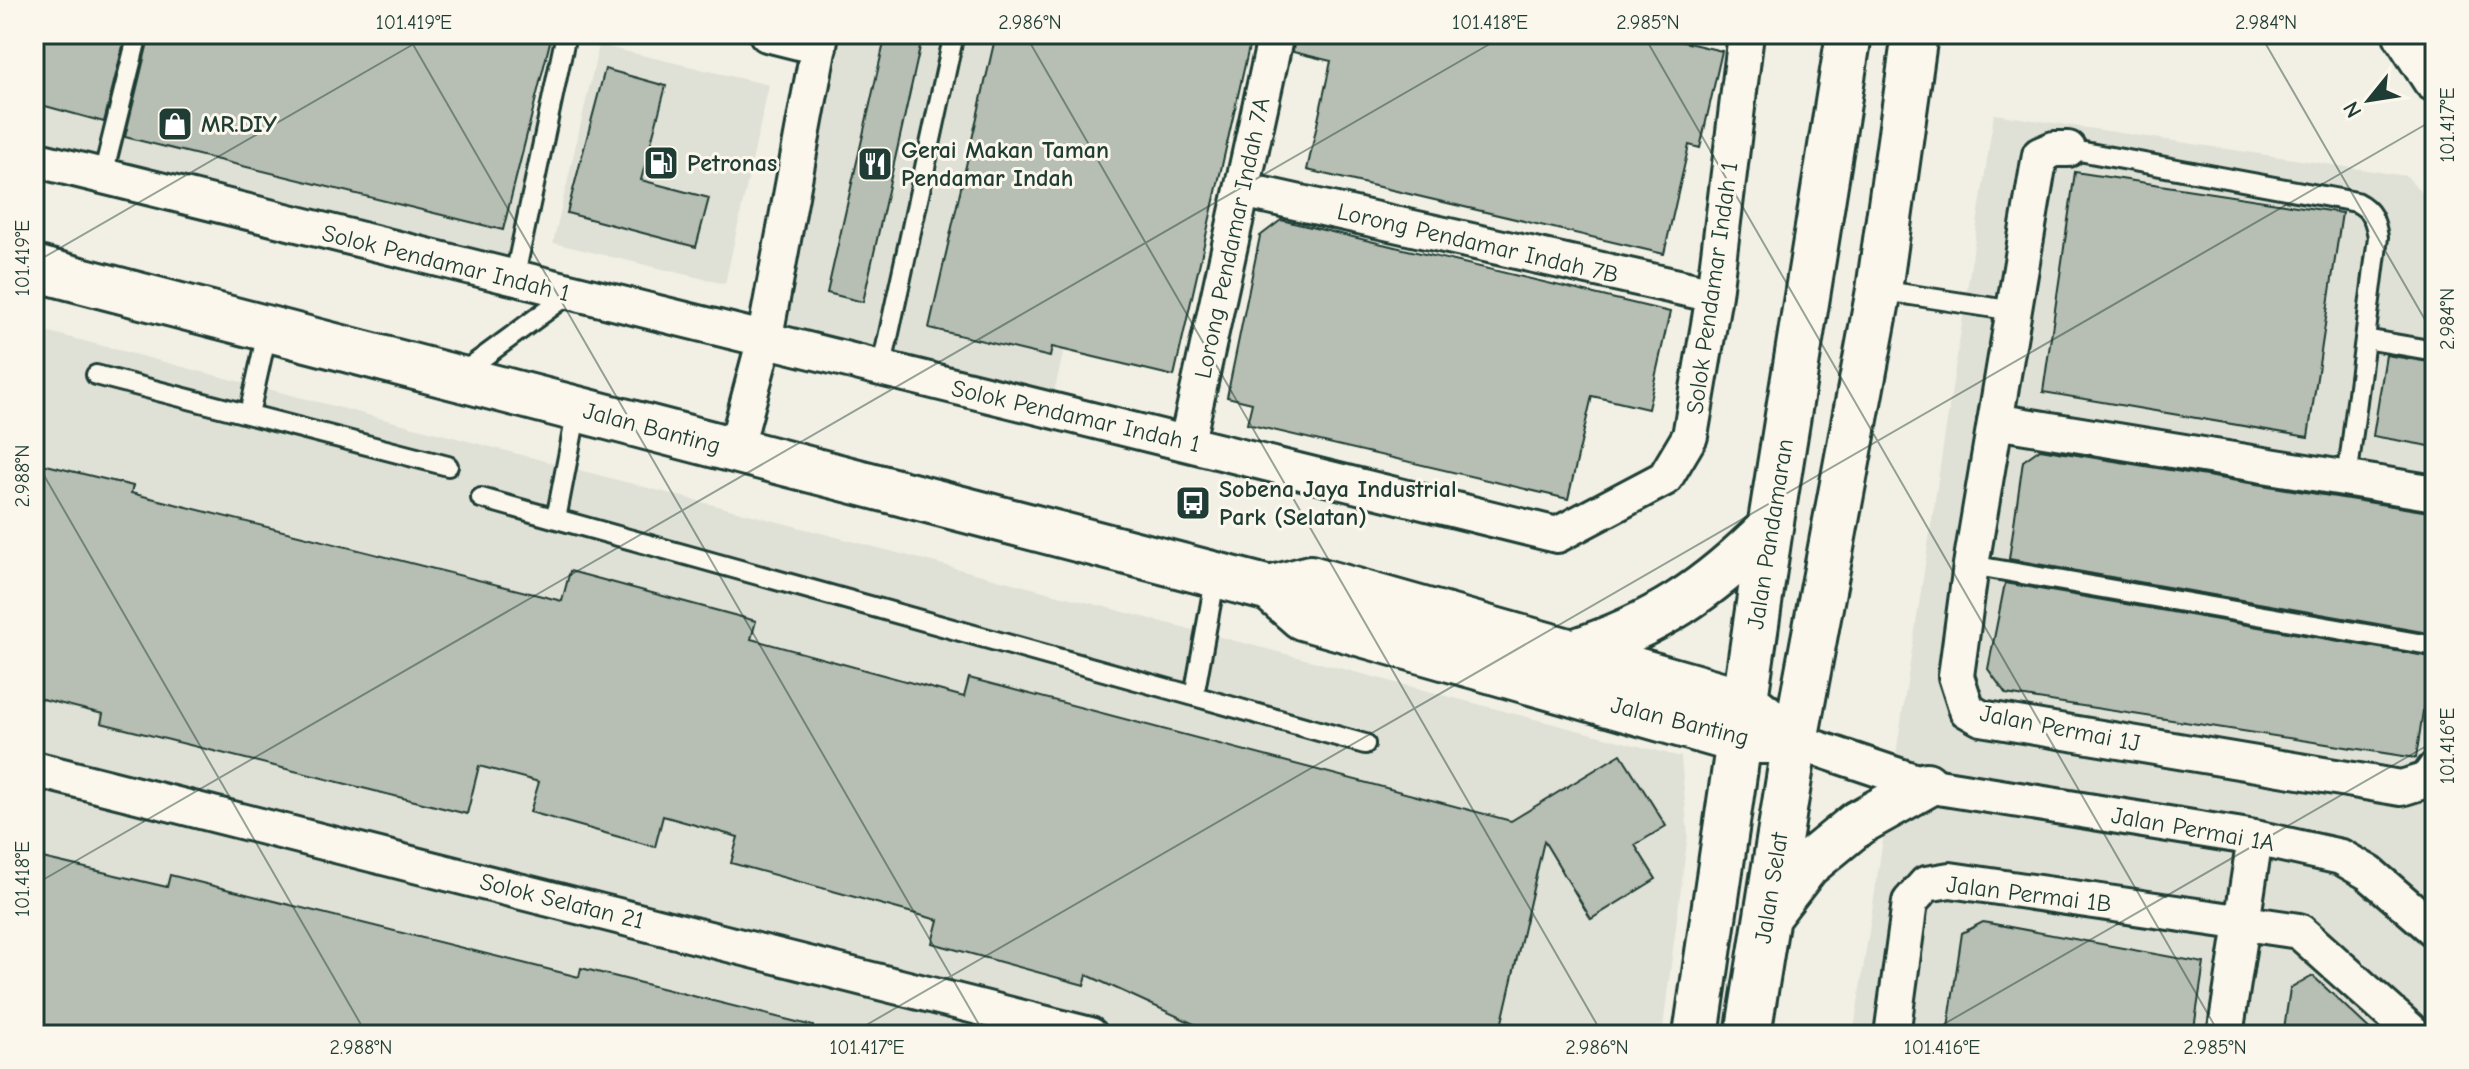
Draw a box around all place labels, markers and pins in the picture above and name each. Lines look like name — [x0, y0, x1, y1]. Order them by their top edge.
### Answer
shop icon: MR.DIY — [156, 105, 194, 143]
place label: MR.DIY — [201, 110, 277, 138]
place label: Gerai Makan Taman Pendamar Indah — [901, 136, 1109, 192]
fuel station icon: Petronas — [642, 144, 680, 182]
restaurant icon: Gerai Makan Taman Pendamar Indah — [856, 145, 894, 183]
place label: Petronas — [687, 149, 777, 177]
place label: Sobena Jaya Industrial Park (Selatan) — [1219, 475, 1457, 531]
bus stop icon: Sobena Jaya Industrial Park (Selatan) — [1174, 484, 1212, 522]

